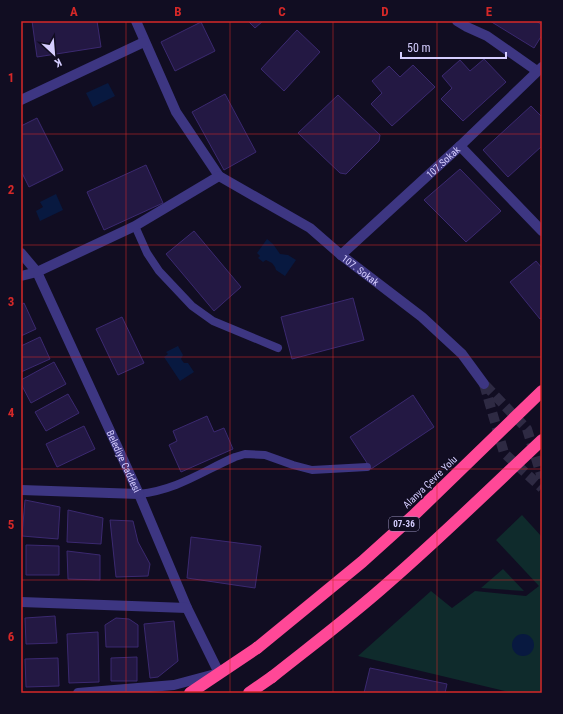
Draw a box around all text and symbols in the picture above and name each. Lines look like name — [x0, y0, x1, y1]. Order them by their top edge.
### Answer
text: A — [70, 4, 78, 19]
text: B — [174, 4, 182, 19]
text: C — [278, 4, 286, 19]
text: D — [381, 4, 389, 19]
text: E — [486, 4, 493, 19]
north arrow — [34, 34, 74, 74]
scale bar — [401, 34, 506, 60]
text: 50 m — [407, 41, 431, 55]
text: K — [52, 55, 64, 70]
text: 1 — [8, 70, 14, 85]
street label: 107.Sokak — [424, 143, 462, 180]
text: 2 — [8, 182, 15, 197]
street label: 107. Sokak — [340, 252, 382, 288]
text: 3 — [8, 294, 14, 309]
text: 4 — [8, 405, 15, 420]
street label: Belediye Caddesi — [105, 428, 143, 494]
street label: Alanya Çevre Yolu — [401, 453, 459, 510]
text: 5 — [8, 517, 15, 532]
road number: 07-36 — [389, 517, 419, 531]
text: 6 — [8, 629, 15, 644]

